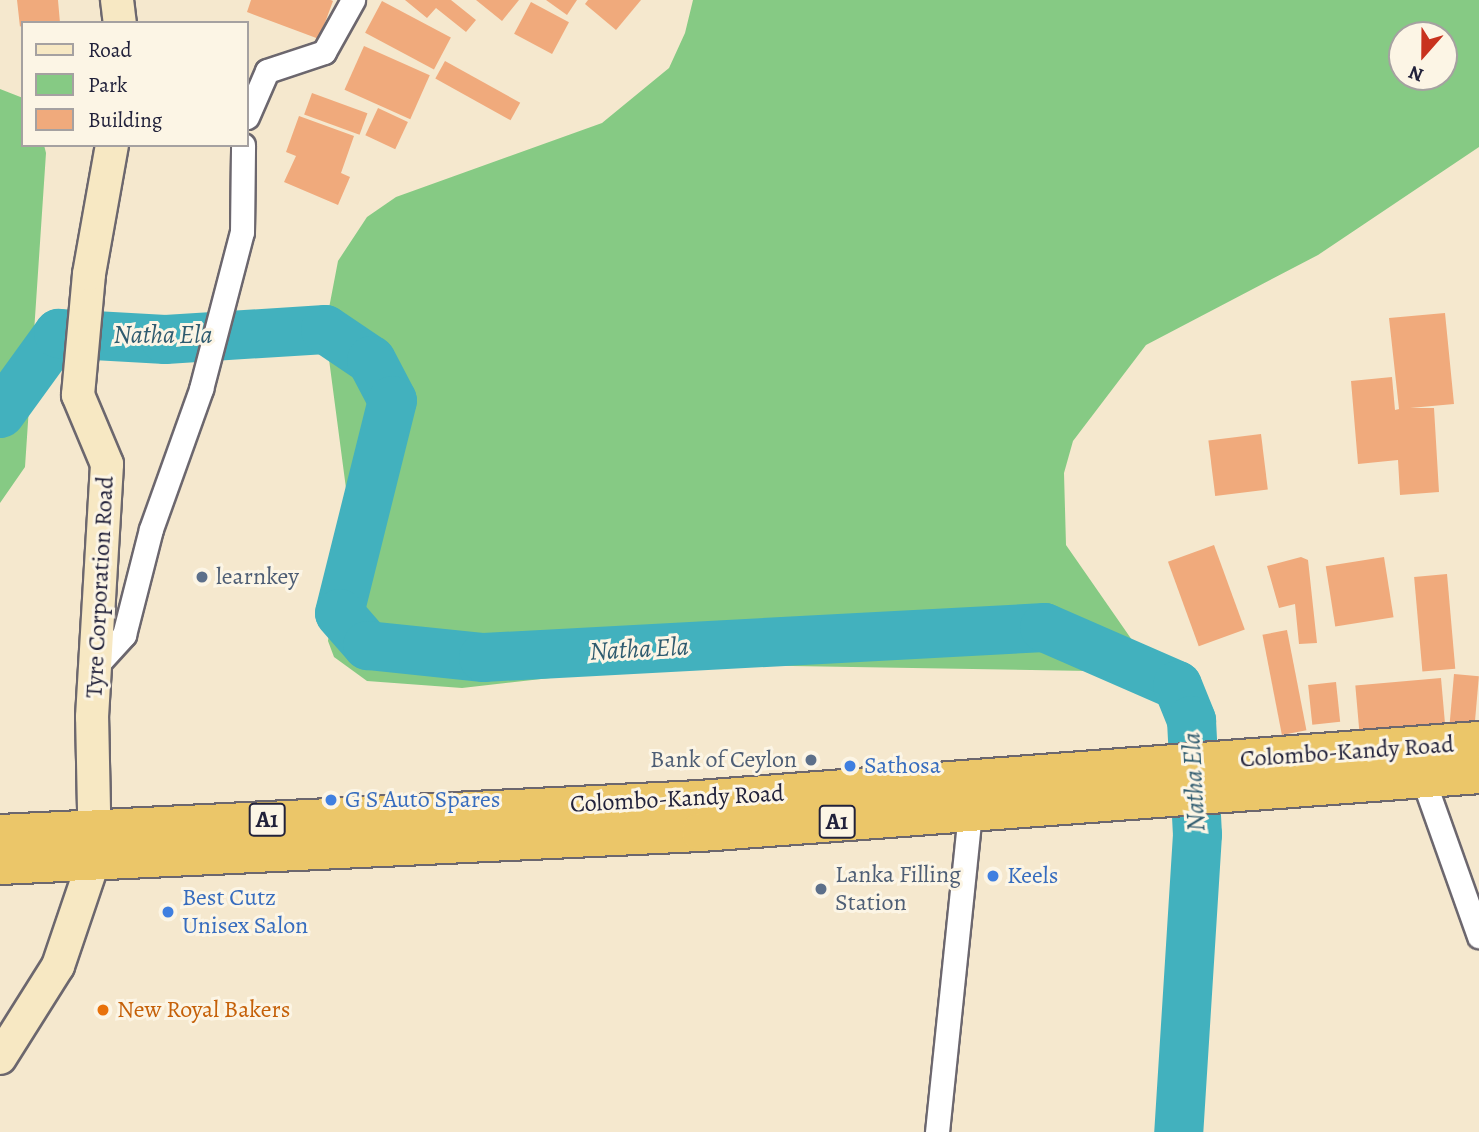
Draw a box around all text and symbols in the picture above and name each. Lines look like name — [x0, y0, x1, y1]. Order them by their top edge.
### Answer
legend — [21, 21, 248, 147]
north arrow — [1388, 21, 1458, 91]
text: Road — [88, 36, 132, 64]
text: N — [1405, 59, 1427, 88]
text: Park — [88, 71, 127, 99]
text: Building — [88, 106, 162, 134]
water label: Natha Ela — [113, 319, 213, 351]
street label: Tyre Corporation Road — [80, 475, 120, 699]
place label: learnkey — [216, 563, 299, 591]
marker: learnkey — [194, 569, 210, 585]
water label: Natha Ela — [589, 631, 689, 667]
street label: Colombo-Kandy Road — [1239, 730, 1455, 774]
water label: Natha Ela — [1176, 732, 1212, 832]
place label: Bank of Ceylon — [650, 746, 797, 774]
marker: Bank of Ceylon — [803, 752, 819, 768]
place label: Sathosa — [864, 752, 941, 780]
marker: Sathosa — [842, 758, 858, 774]
street label: Colombo-Kandy Road — [569, 779, 785, 819]
place label: G S Auto Spares — [345, 786, 500, 814]
marker: G S Auto Spares — [323, 792, 339, 808]
road number: A1 — [248, 800, 286, 840]
road number: A1 — [818, 802, 856, 842]
place label: Lanka Filling Station — [835, 861, 961, 917]
place label: Keels — [1007, 862, 1058, 890]
marker: Keels — [985, 868, 1001, 884]
marker: Lanka Filling Station — [813, 881, 829, 897]
place label: Best Cutz Unisex Salon — [182, 884, 308, 940]
marker: Best Cutz Unisex Salon — [160, 904, 176, 920]
place label: New Royal Bakers — [117, 996, 290, 1024]
marker: New Royal Bakers — [95, 1002, 111, 1018]

